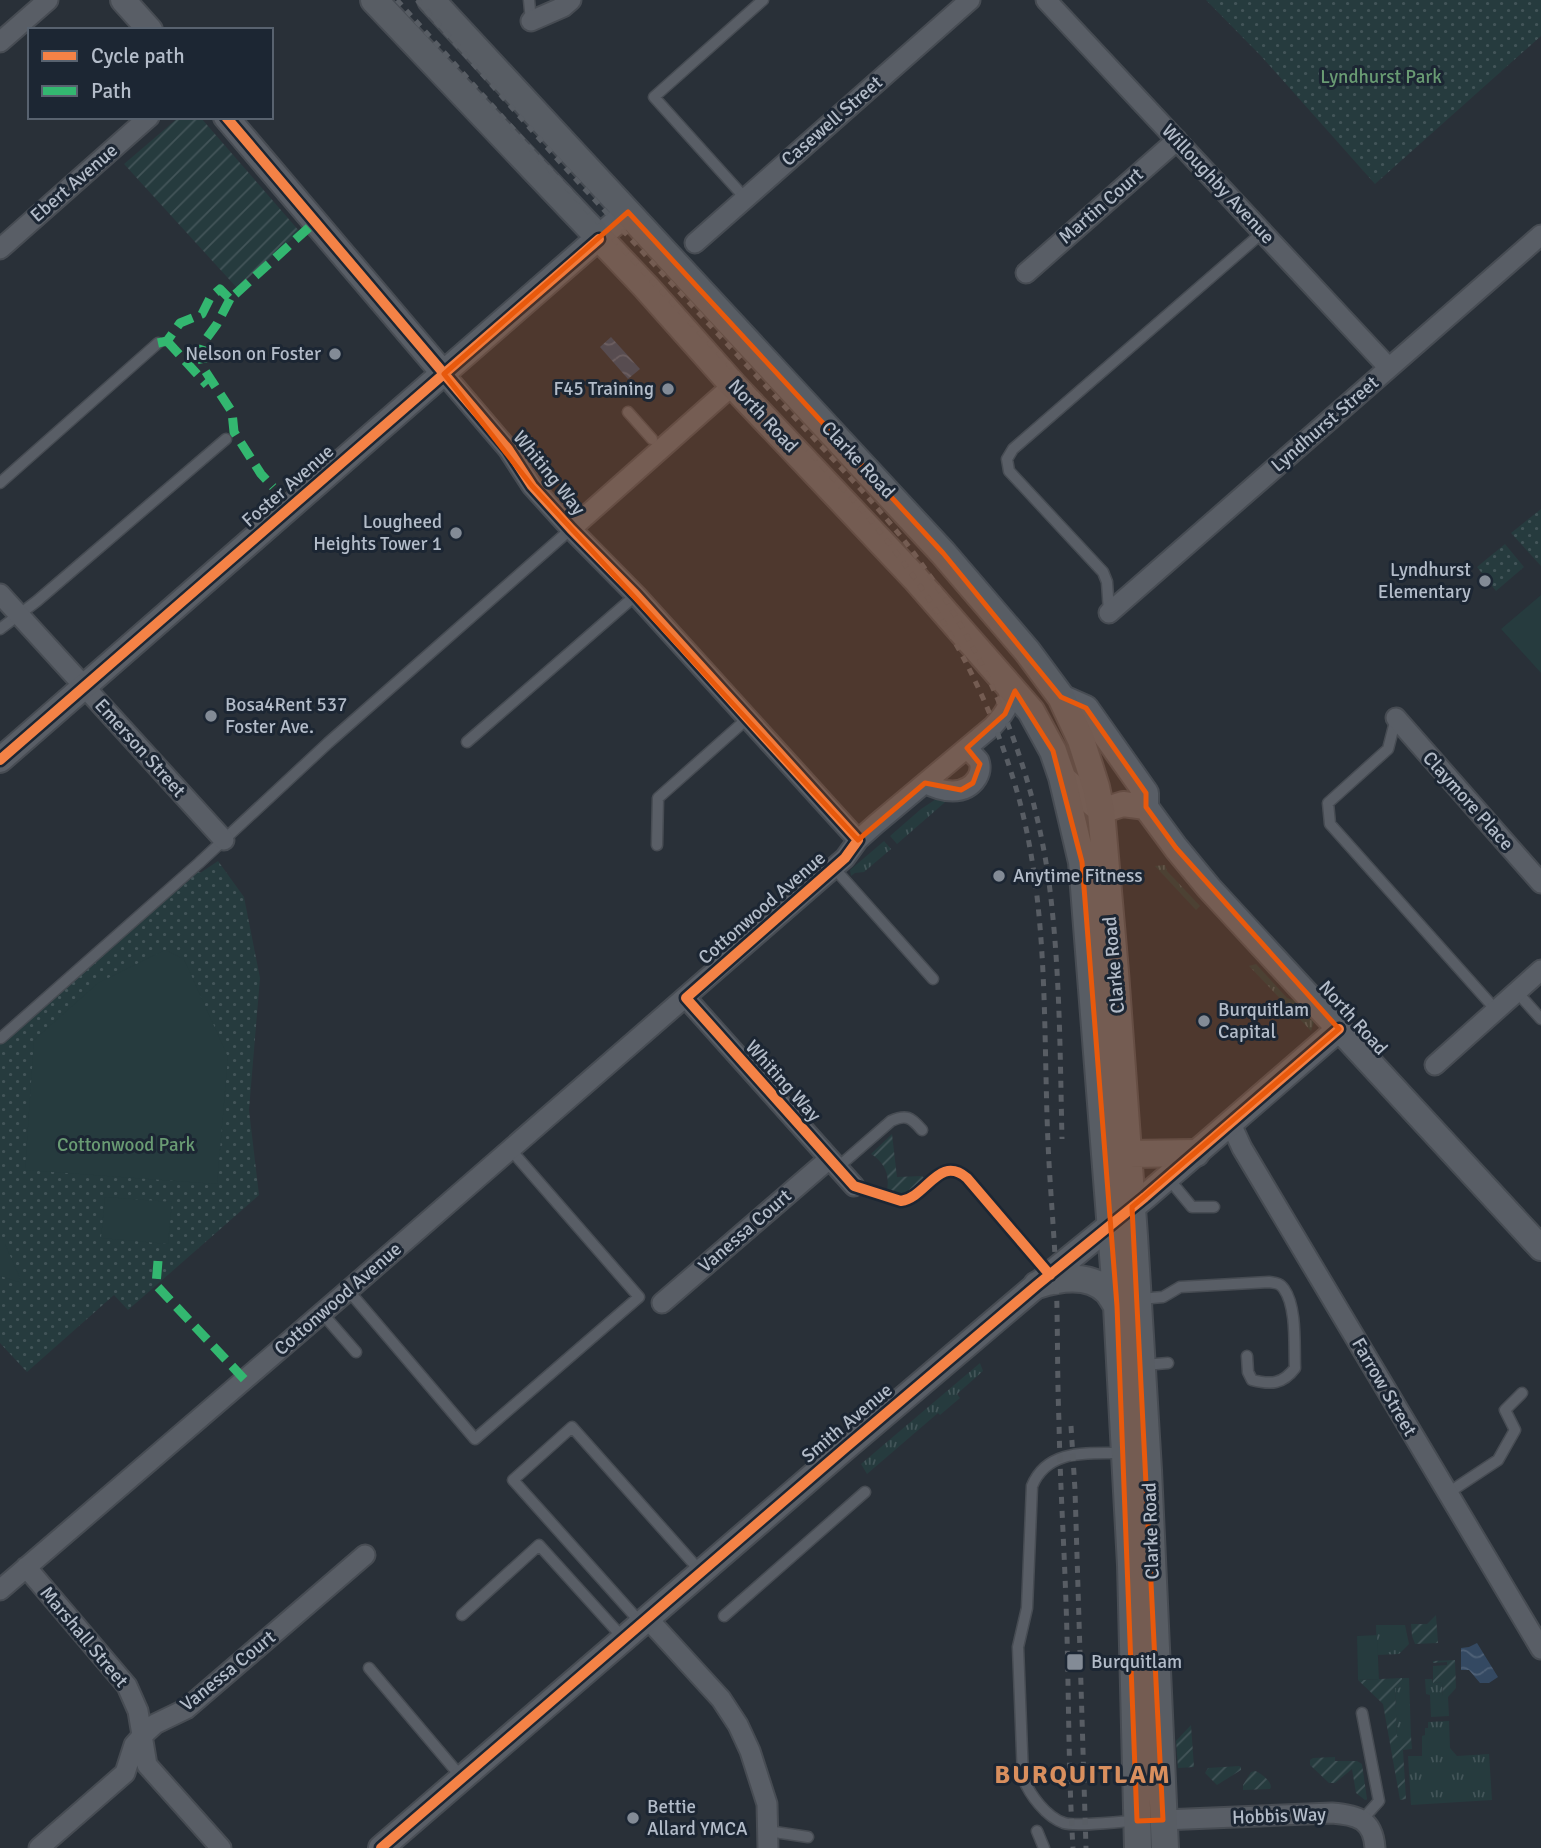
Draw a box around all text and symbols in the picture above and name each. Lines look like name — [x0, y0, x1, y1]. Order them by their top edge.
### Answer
legend — [28, 28, 273, 119]
text: Cycle path — [91, 43, 185, 69]
park label: Lyndhurst Park — [1320, 65, 1442, 89]
street label: Casewell Street — [777, 70, 888, 171]
text: Path — [91, 78, 132, 104]
street label: Willoughby Avenue — [1156, 119, 1280, 249]
street label: Ebert Avenue — [25, 139, 123, 227]
street label: Martin Court — [1054, 162, 1149, 249]
place label: Nelson on Foster — [185, 342, 321, 366]
marker: Nelson on Foster — [327, 346, 343, 362]
street label: Lyndhurst Street — [1266, 371, 1384, 477]
street label: North Road — [723, 374, 803, 458]
place label: F45 Training — [553, 377, 654, 401]
marker: F45 Training — [660, 381, 676, 397]
street label: Clarke Road — [816, 416, 900, 504]
street label: Whiting Way — [508, 426, 590, 520]
street label: Foster Avenue — [237, 439, 339, 533]
place label: Lougheed Heights Tower 1 — [313, 510, 442, 556]
marker: Lougheed Heights Tower 1 — [448, 525, 464, 541]
place label: Lyndhurst Elementary — [1378, 558, 1471, 604]
marker: Lyndhurst Elementary — [1477, 573, 1493, 589]
place label: Bosa4Rent 537 Foster Ave. — [225, 693, 347, 739]
street label: Emerson Street — [89, 694, 191, 803]
marker: Bosa4Rent 537 Foster Ave. — [203, 708, 219, 724]
street label: Claymore Place — [1417, 747, 1519, 855]
street label: Cottonwood Avenue — [693, 846, 831, 970]
place label: Anytime Fitness — [1013, 864, 1143, 888]
marker: Anytime Fitness — [991, 868, 1007, 884]
street label: Clarke Road — [1098, 916, 1130, 1014]
street label: North Road — [1313, 976, 1393, 1060]
place label: Burquitlam Capital — [1218, 998, 1309, 1044]
marker: Burquitlam Capital — [1196, 1013, 1212, 1029]
street label: Whiting Way — [740, 1035, 826, 1127]
park label: Cottonwood Park — [57, 1133, 196, 1157]
street label: Vanessa Court — [693, 1184, 797, 1278]
street label: Cottonwood Avenue — [269, 1237, 407, 1361]
street label: Farrow Street — [1346, 1334, 1422, 1441]
street label: Smith Avenue — [797, 1378, 897, 1468]
street label: Clarke Road — [1137, 1482, 1165, 1580]
street label: Marshall Street — [35, 1581, 134, 1693]
street label: Vanessa Court — [175, 1625, 281, 1717]
place label: Burquitlam — [1091, 1650, 1182, 1674]
marker: Burquitlam — [1065, 1652, 1085, 1672]
district label: BURQUITLAM — [994, 1759, 1172, 1791]
place label: Bettie Allard YMCA — [647, 1795, 748, 1841]
street label: Hobbis Way — [1232, 1802, 1327, 1830]
marker: Bettie Allard YMCA — [625, 1810, 641, 1826]

